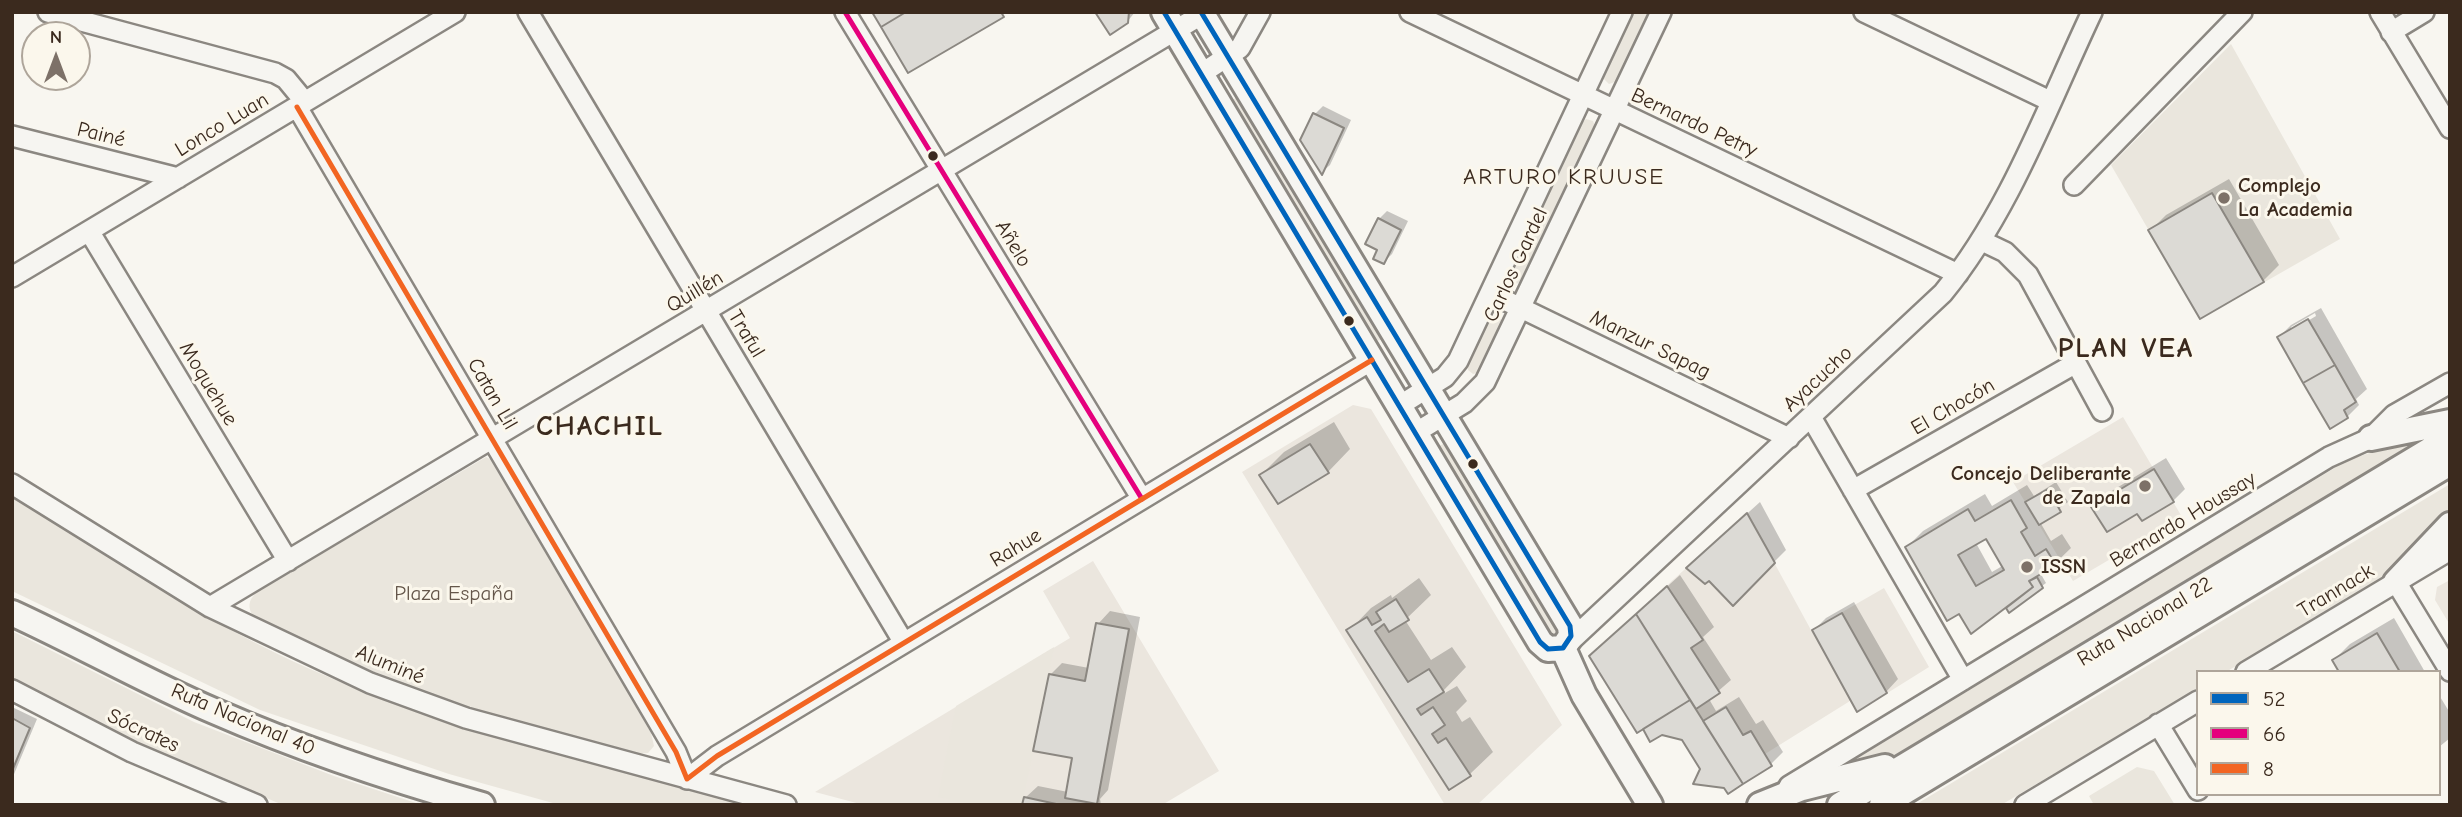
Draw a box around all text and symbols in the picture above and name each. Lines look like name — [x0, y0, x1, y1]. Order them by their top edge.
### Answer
north arrow — [21, 21, 91, 91]
text: N — [50, 26, 62, 48]
street label: Bernardo Petry — [1627, 83, 1761, 163]
street label: Lonco Luan — [171, 87, 273, 163]
street label: Painé — [74, 117, 128, 153]
unlabelled marker — [926, 149, 940, 163]
district label: ARTURO KRUUSE — [1465, 163, 1663, 191]
place label: Complejo La Academia — [2238, 173, 2353, 223]
marker: Complejo La Academia — [2216, 190, 2232, 206]
street label: Carlos Gardel — [1479, 204, 1553, 326]
street label: Añelo — [989, 216, 1037, 272]
street label: Quillén — [662, 265, 728, 319]
street label: Manzur Sapag — [1586, 305, 1714, 385]
street label: Traful — [722, 306, 770, 362]
unlabelled marker — [1342, 314, 1356, 328]
district label: PLAN VEA — [2059, 332, 2193, 366]
street label: Moquehue — [173, 338, 243, 430]
street label: Ayacucho — [1778, 341, 1858, 417]
street label: Catan Lil — [461, 354, 523, 434]
street label: El Chocón — [1907, 373, 1999, 441]
district label: CHACHIL — [537, 410, 663, 444]
unlabelled marker — [1466, 457, 1480, 471]
place label: Concejo Deliberante de Zapala — [1951, 461, 2131, 511]
street label: Bernardo Houssay — [2105, 466, 2261, 574]
marker: Concejo Deliberante de Zapala — [2137, 478, 2153, 494]
street label: Rahue — [986, 523, 1046, 573]
place label: ISSN — [2041, 554, 2086, 580]
marker: ISSN — [2019, 559, 2035, 575]
street label: Trannack — [2293, 559, 2379, 623]
street label: Ruta Nacional 22 — [2073, 572, 2217, 672]
park label: Plaza España — [394, 581, 514, 607]
street label: Aluminé — [352, 640, 428, 690]
legend — [2196, 670, 2441, 796]
street label: Ruta Nacional 40 — [167, 678, 319, 762]
text: 52 — [2263, 687, 2285, 711]
street label: Sócrates — [103, 703, 183, 759]
text: 66 — [2263, 722, 2286, 746]
text: 8 — [2263, 757, 2274, 781]

